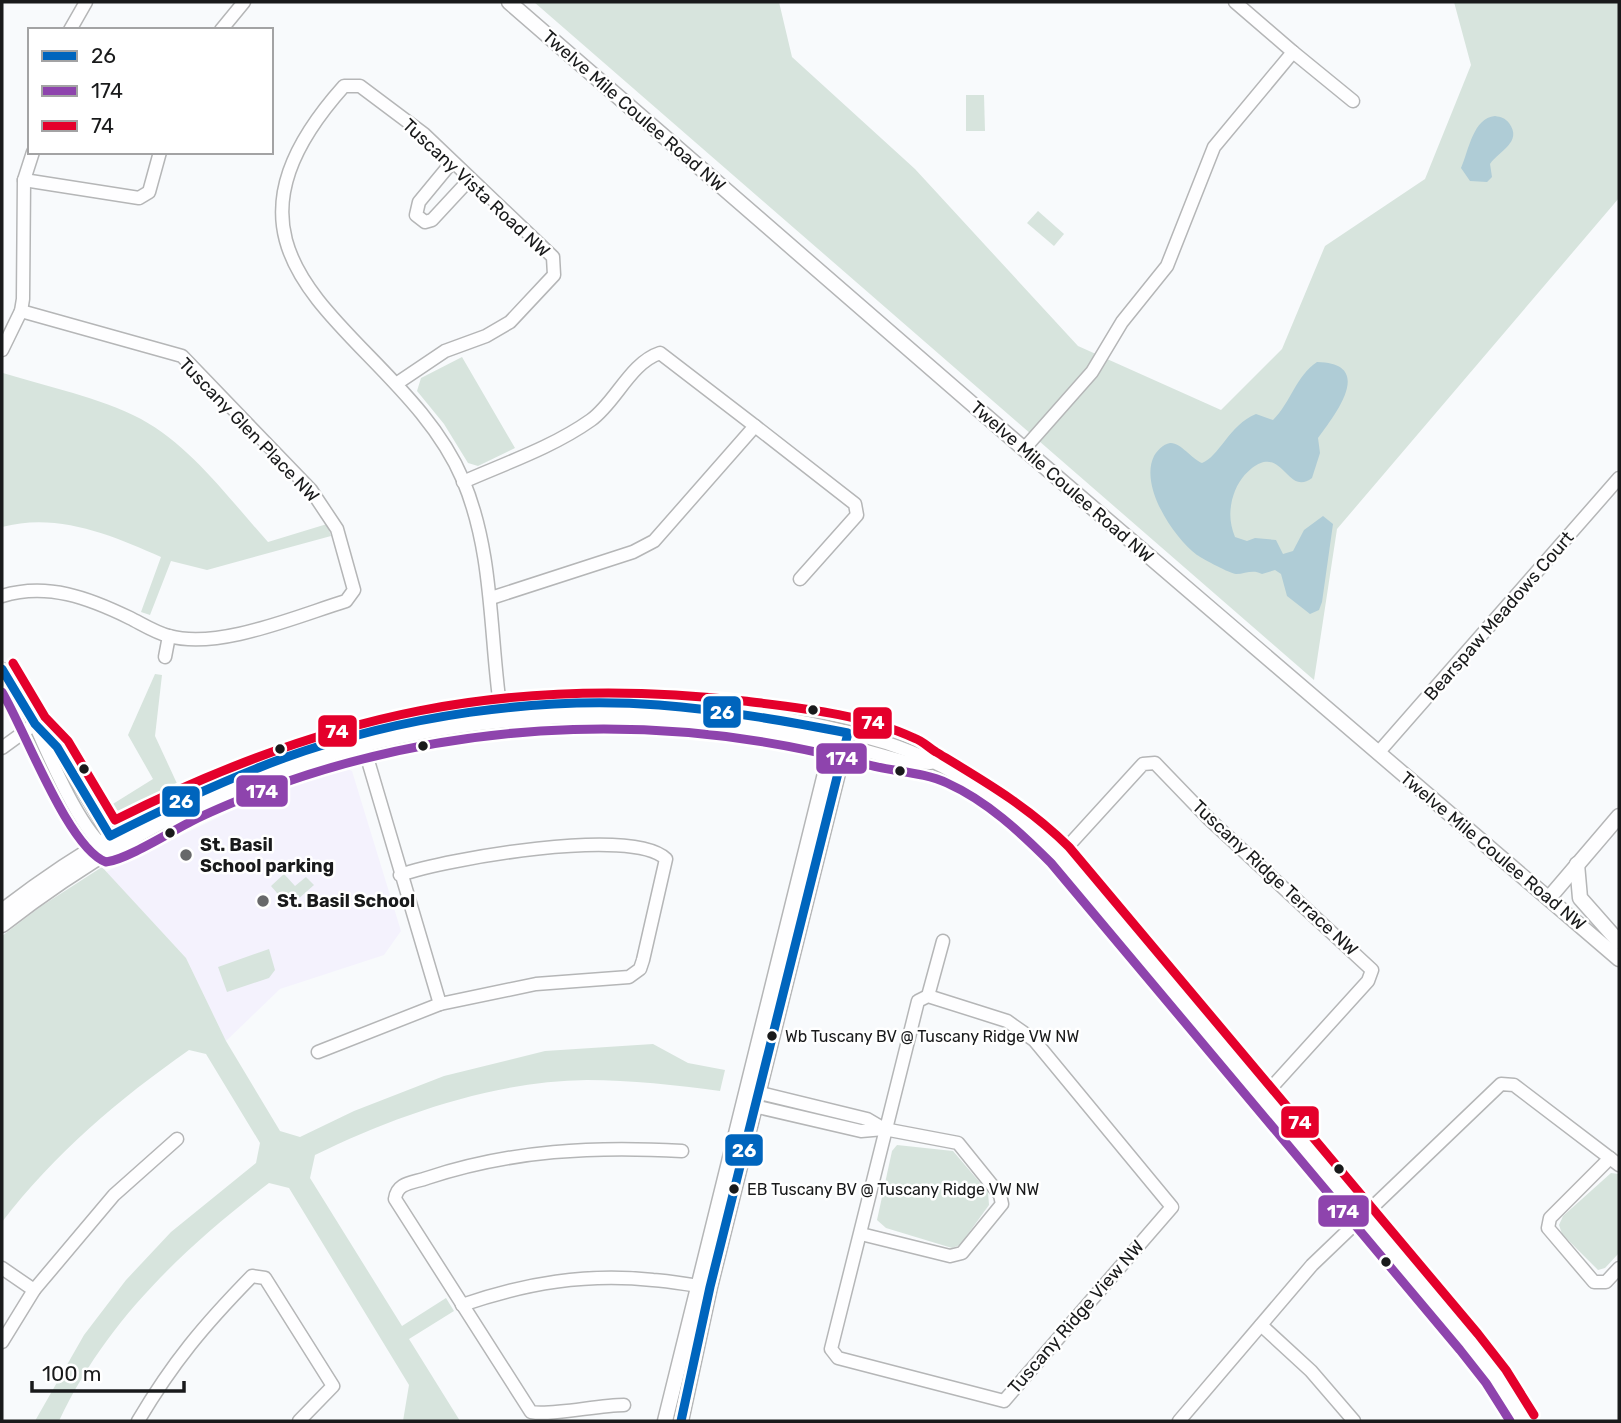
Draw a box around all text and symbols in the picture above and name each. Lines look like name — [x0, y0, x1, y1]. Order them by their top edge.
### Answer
street label: Twelve Mile Coulee Road NW — [538, 25, 730, 197]
legend — [28, 28, 273, 154]
text: 26 — [91, 43, 116, 68]
text: 174 — [91, 78, 123, 103]
text: 74 — [91, 113, 114, 138]
street label: Tuscany Vista Road NW — [398, 114, 554, 262]
street label: Tuscany Glen Place NW — [174, 353, 324, 507]
street label: Twelve Mile Coulee Road NW — [966, 396, 1158, 568]
street label: Bearspaw Meadows Court — [1419, 527, 1579, 705]
line badge: 26 — [702, 695, 742, 729]
text: 26 — [710, 701, 734, 724]
unlabelled marker — [806, 703, 820, 717]
line badge: 74 — [852, 706, 893, 740]
text: 74 — [861, 711, 885, 734]
line badge: 74 — [317, 714, 358, 748]
text: 74 — [325, 720, 349, 743]
unlabelled marker — [416, 739, 430, 753]
unlabelled marker — [273, 742, 287, 756]
line badge: 174 — [815, 742, 868, 775]
text: 174 — [826, 747, 858, 770]
unlabelled marker — [77, 762, 91, 776]
unlabelled marker — [893, 764, 907, 778]
street label: Twelve Mile Coulee Road NW — [1396, 767, 1590, 935]
line badge: 174 — [235, 774, 289, 808]
text: 174 — [246, 780, 278, 803]
line badge: 26 — [161, 785, 201, 818]
text: 26 — [169, 790, 193, 813]
street label: Tuscany Ridge Terrace NW — [1188, 795, 1362, 961]
unlabelled marker — [163, 826, 177, 840]
place label: St. Basil School parking — [200, 834, 334, 877]
marker: St. Basil School parking — [178, 847, 194, 863]
place label: St. Basil School — [277, 890, 415, 912]
marker: St. Basil School — [255, 893, 271, 909]
place label: Wb Tuscany BV @ Tuscany Ridge VW NW — [785, 1027, 1079, 1046]
marker: Wb Tuscany BV @ Tuscany Ridge VW NW — [765, 1029, 779, 1043]
line badge: 74 — [1280, 1105, 1320, 1139]
text: 74 — [1288, 1111, 1312, 1134]
line badge: 26 — [724, 1133, 764, 1167]
text: 26 — [732, 1139, 756, 1162]
unlabelled marker — [1332, 1162, 1346, 1176]
place label: EB Tuscany BV @ Tuscany Ridge VW NW — [747, 1180, 1040, 1199]
marker: EB Tuscany BV @ Tuscany Ridge VW NW — [727, 1182, 741, 1196]
line badge: 174 — [1317, 1194, 1370, 1228]
text: 174 — [1327, 1200, 1359, 1223]
street label: Tuscany Ridge View NW — [1003, 1236, 1149, 1398]
unlabelled marker — [1379, 1255, 1393, 1269]
scale bar — [32, 1350, 184, 1394]
text: 100 m — [42, 1361, 101, 1386]

